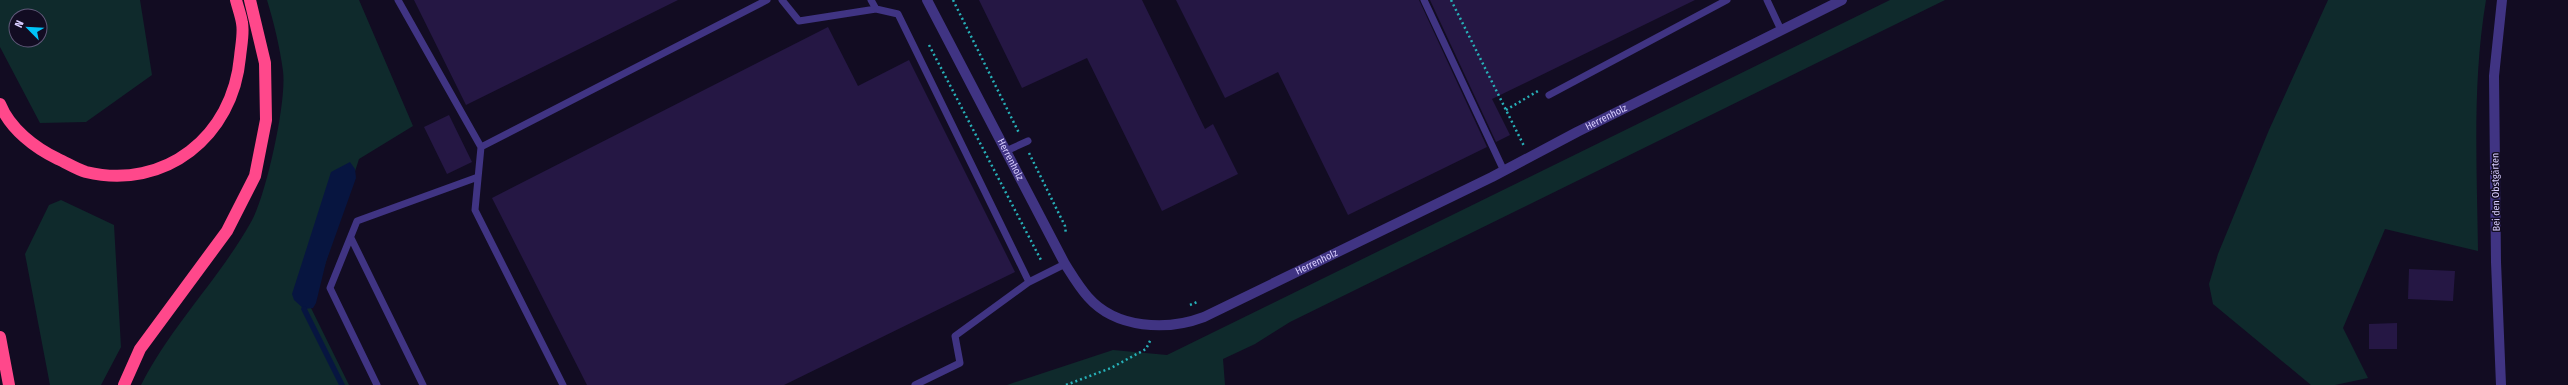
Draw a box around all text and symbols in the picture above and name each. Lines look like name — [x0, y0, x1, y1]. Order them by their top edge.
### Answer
north arrow — [8, 8, 48, 48]
text: N — [12, 18, 27, 30]
street label: Herrenholz — [1583, 102, 1629, 133]
street label: Herrenholz — [995, 137, 1026, 182]
street label: Bei den Obstgärten — [2489, 153, 2503, 231]
street label: Herrenholz — [1294, 247, 1340, 278]

